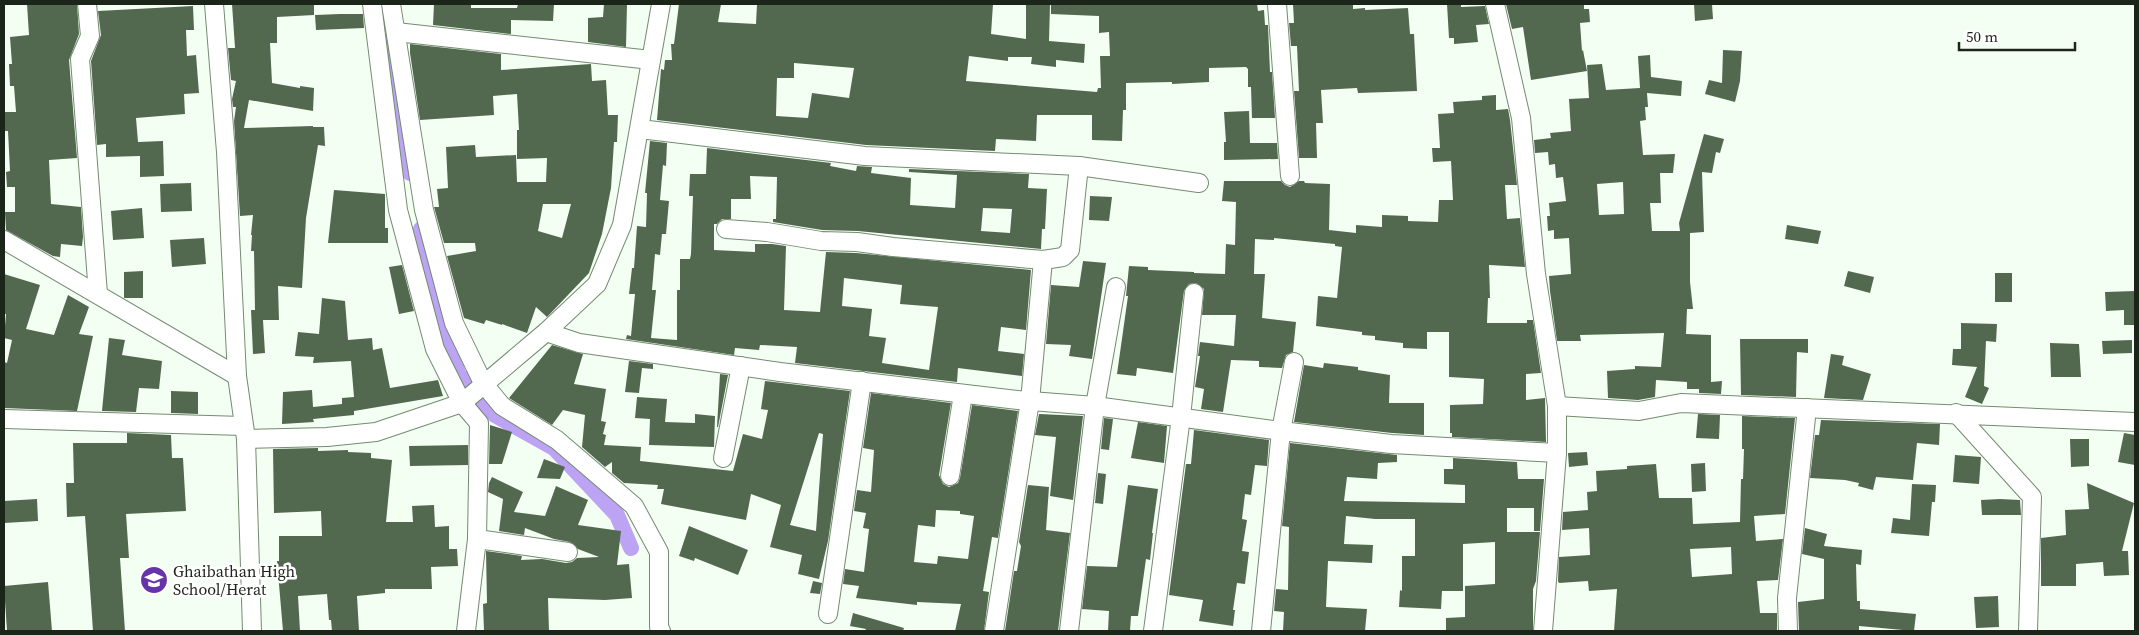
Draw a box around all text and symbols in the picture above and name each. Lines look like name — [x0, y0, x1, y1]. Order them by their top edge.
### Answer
scale bar — [1959, 20, 2075, 52]
text: 50 m — [1966, 26, 1998, 47]
place label: Ghaibathan High School/Herat — [173, 560, 296, 600]
school or university icon: Ghaibathan High School/Herat — [139, 565, 169, 595]

